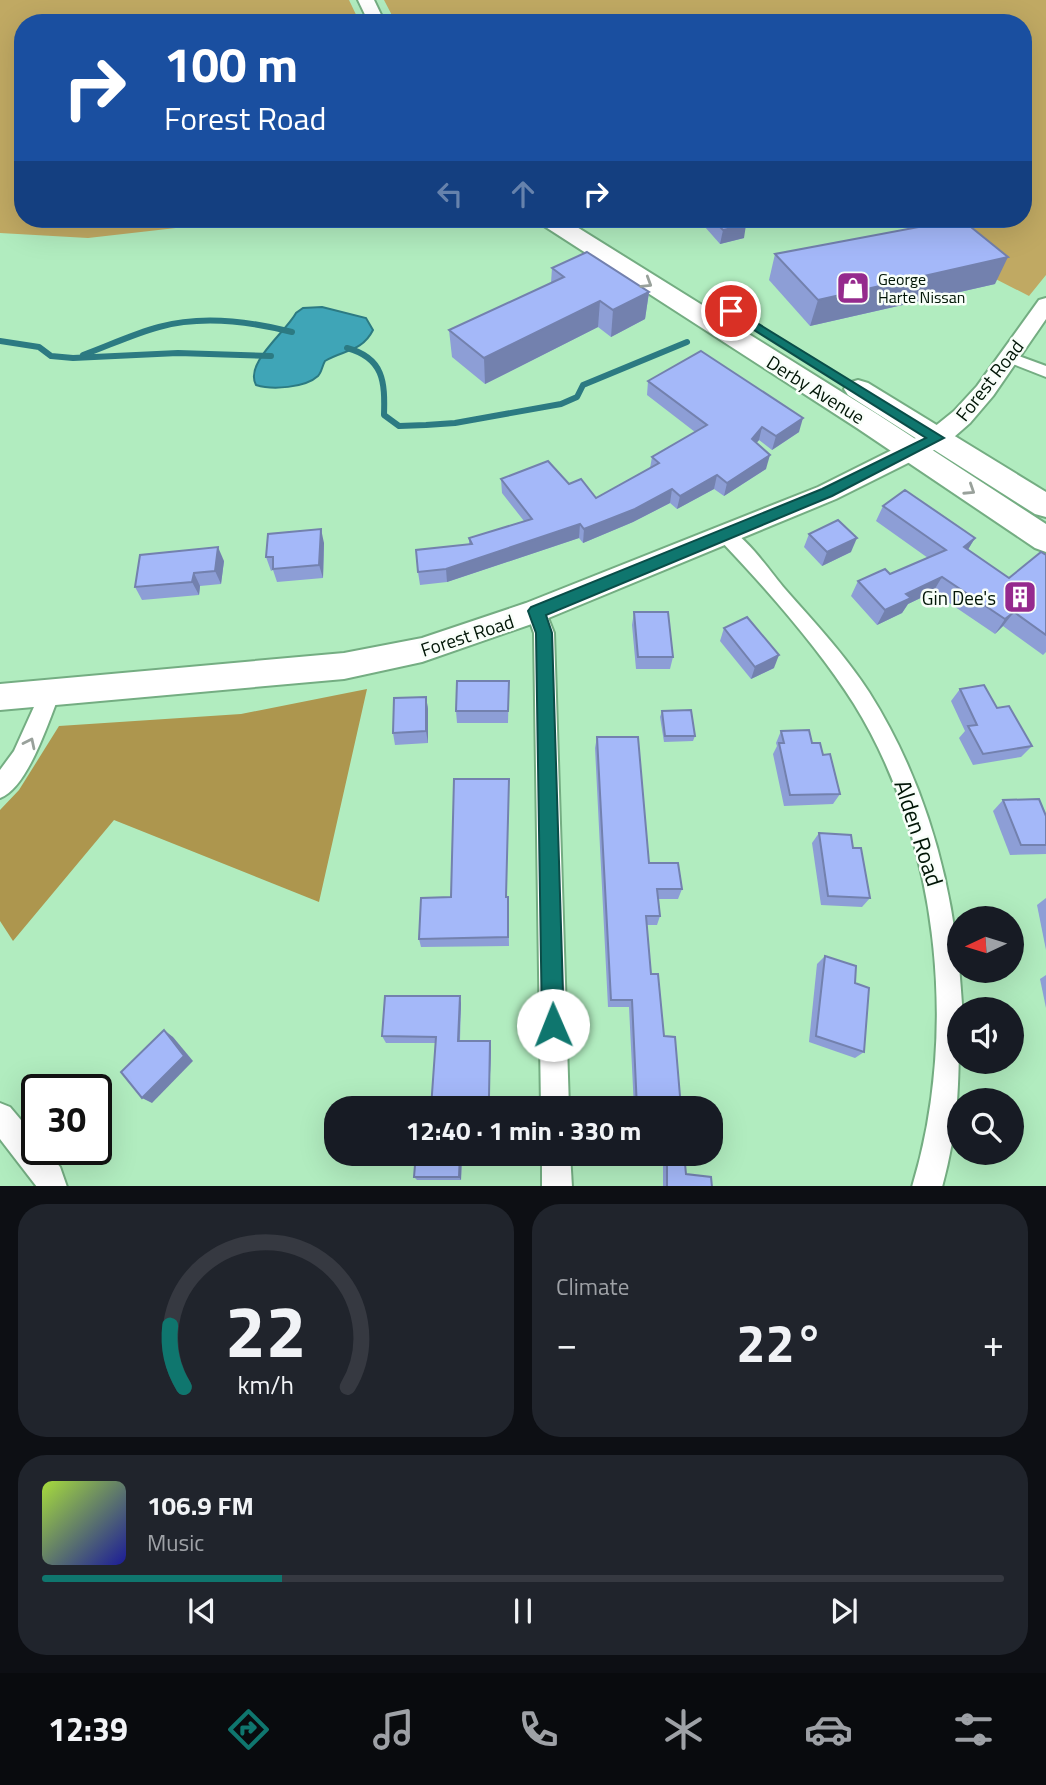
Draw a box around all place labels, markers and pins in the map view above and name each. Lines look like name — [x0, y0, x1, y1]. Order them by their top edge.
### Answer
place label: George Harte Nissan — [878, 267, 965, 309]
shop icon: George Harte Nissan — [834, 269, 872, 307]
pin — [701, 281, 761, 341]
building icon: Gin Dee's — [1001, 578, 1039, 616]
place label: Gin Dee's — [922, 583, 996, 612]

